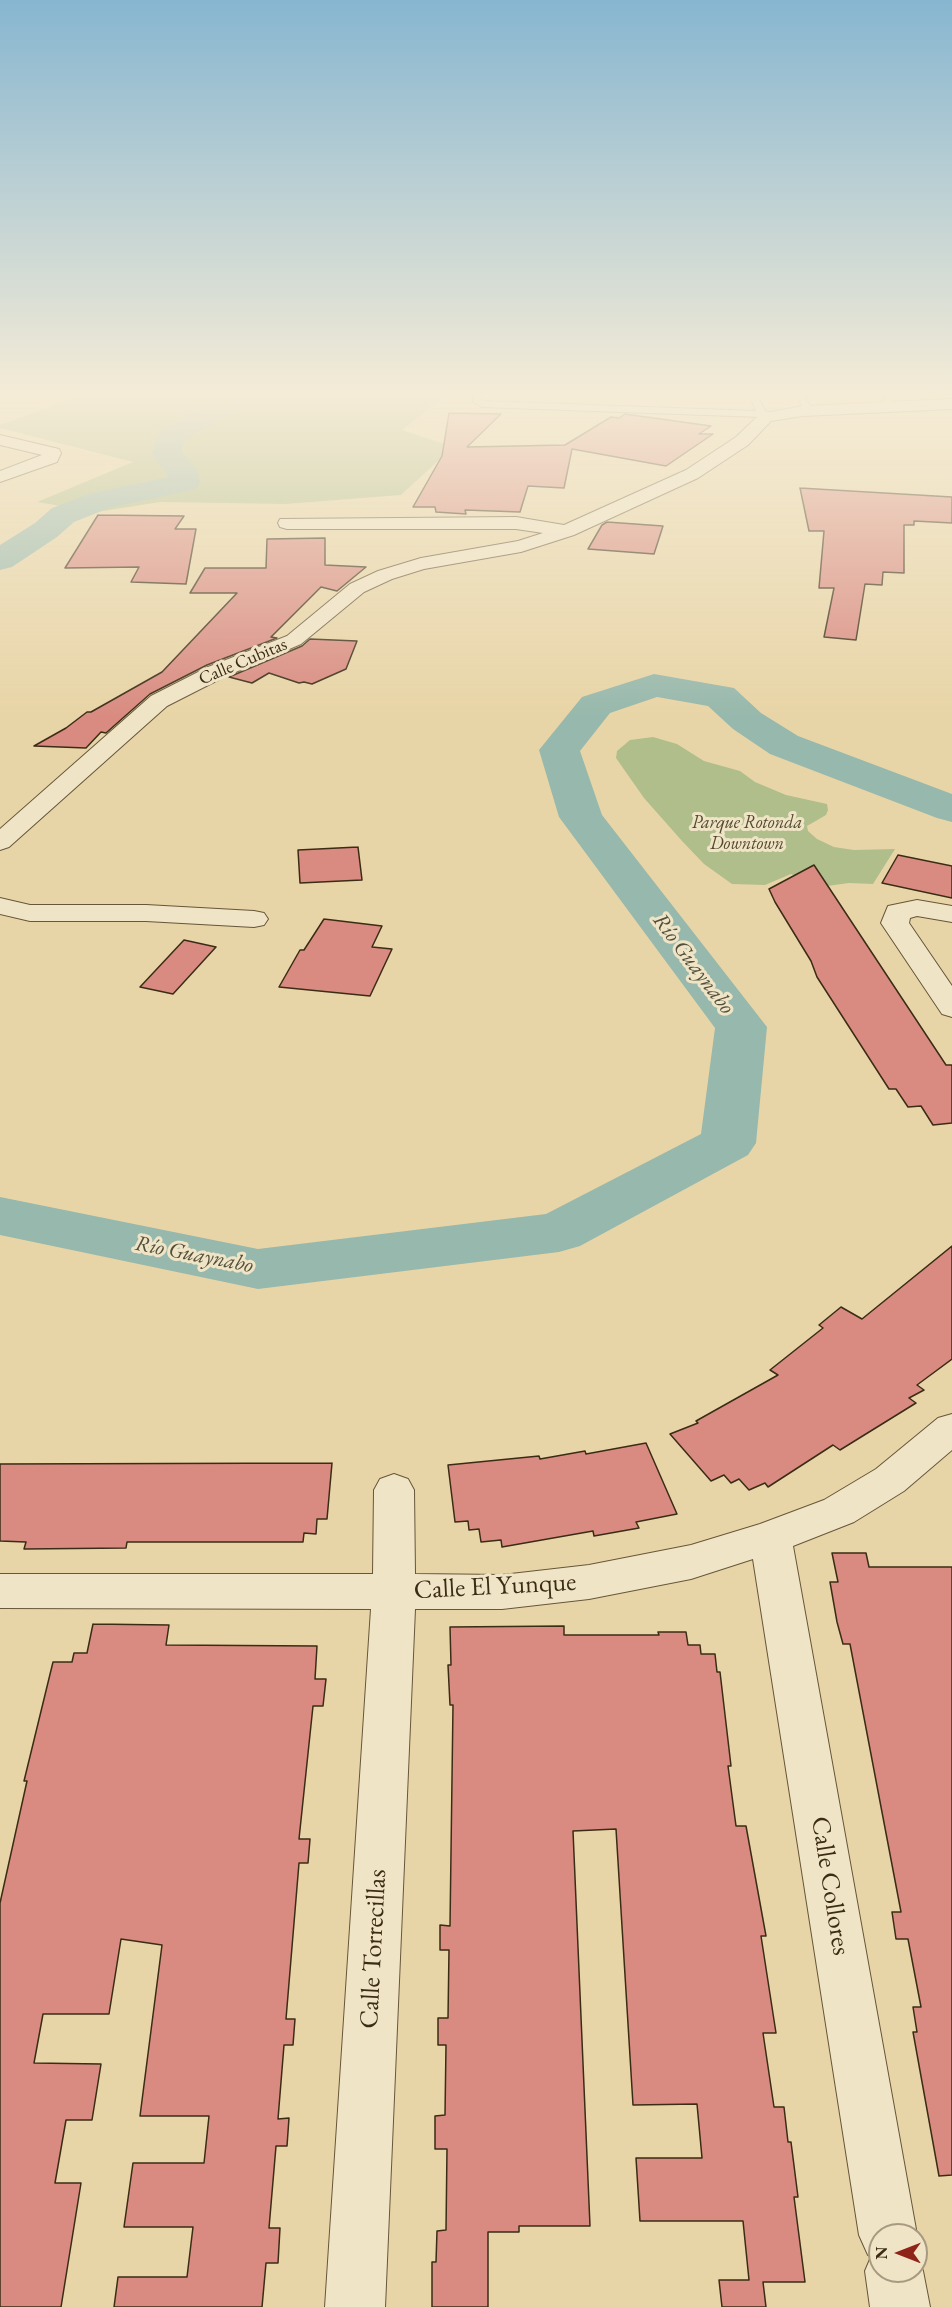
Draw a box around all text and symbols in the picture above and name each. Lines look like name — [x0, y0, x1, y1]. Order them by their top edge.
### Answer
street label: Calle Cubitas — [196, 634, 290, 690]
park label: Parque Rotonda Downtown — [692, 812, 802, 854]
water label: Río Guaynabo — [646, 908, 740, 1020]
water label: Río Guaynabo — [133, 1231, 255, 1279]
street label: Calle El Yunque — [413, 1567, 577, 1607]
street label: Calle Collores — [804, 1814, 856, 1958]
street label: Calle Torrecillas — [354, 1868, 394, 2030]
north arrow — [868, 2223, 928, 2283]
text: N — [871, 2247, 892, 2259]

